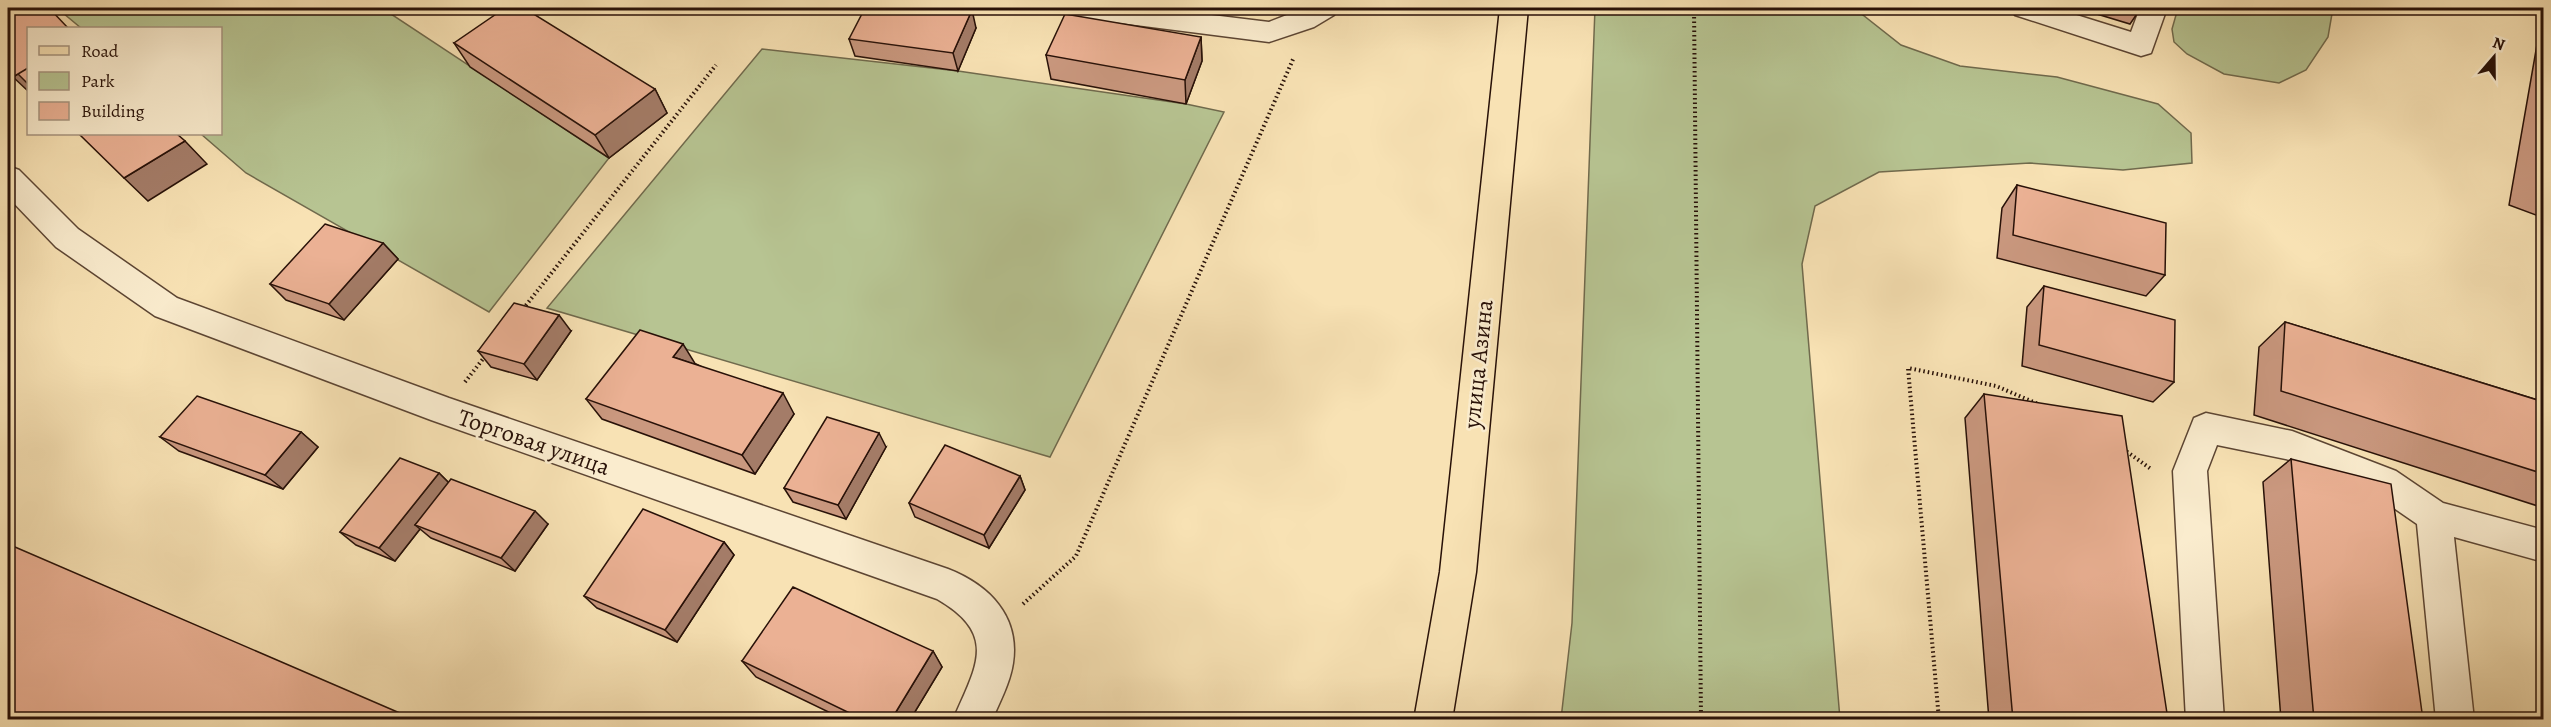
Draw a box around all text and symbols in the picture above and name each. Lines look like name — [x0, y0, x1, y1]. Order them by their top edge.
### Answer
legend — [27, 27, 222, 135]
north arrow — [2464, 27, 2524, 87]
text: N — [2490, 32, 2508, 56]
text: Road — [81, 39, 119, 63]
text: Park — [81, 69, 115, 93]
text: Building — [81, 99, 145, 123]
street label: улица Азина — [1455, 298, 1501, 431]
street label: Торговая улица — [454, 401, 614, 483]

